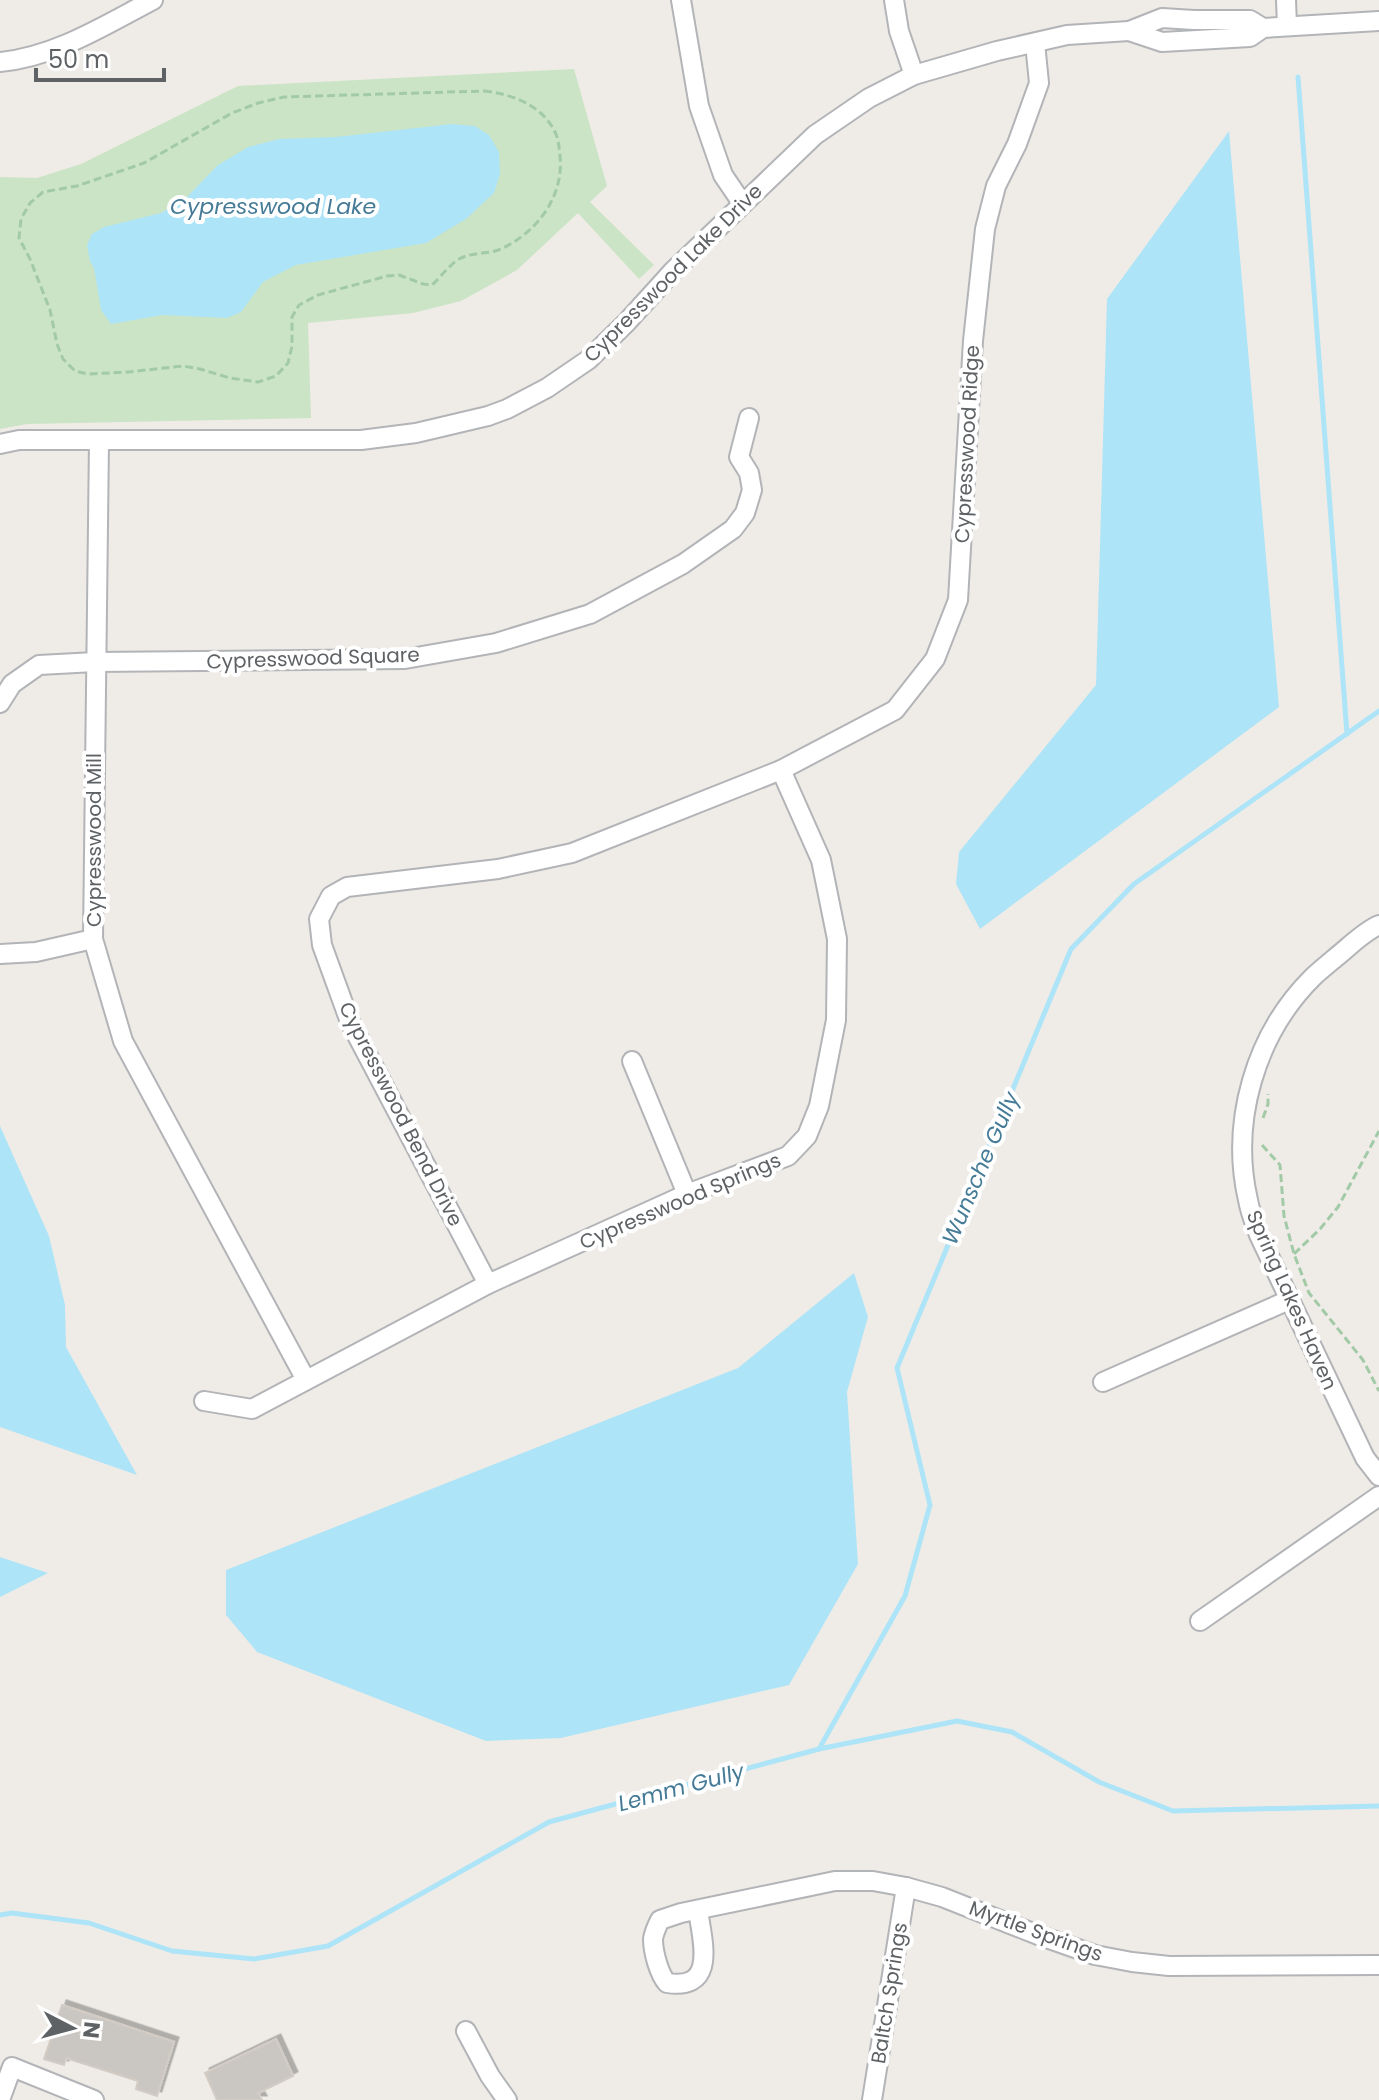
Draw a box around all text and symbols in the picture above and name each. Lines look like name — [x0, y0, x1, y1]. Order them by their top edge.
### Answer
scale bar — [36, 32, 164, 82]
text: 50 m — [48, 43, 109, 76]
street label: Cypresswood Lake Drive — [577, 177, 769, 369]
water label: Cypresswood Lake — [170, 191, 376, 222]
street label: Cypresswood Ridge — [948, 344, 986, 544]
street label: Cypresswood Square — [206, 640, 420, 676]
street label: Cypresswood Mill — [80, 753, 108, 927]
street label: Cypresswood Bend Drive — [332, 997, 470, 1231]
water label: Wunsche Gully — [934, 1086, 1027, 1249]
street label: Cypresswood Springs — [575, 1146, 785, 1256]
street label: Spring Lakes Haven — [1240, 1206, 1344, 1394]
water label: Lemm Gully — [615, 1755, 749, 1819]
street label: Myrtle Springs — [965, 1894, 1107, 1968]
street label: Baltch Springs — [864, 1920, 914, 2066]
north arrow — [32, 1988, 112, 2068]
text: N — [75, 2020, 108, 2040]

